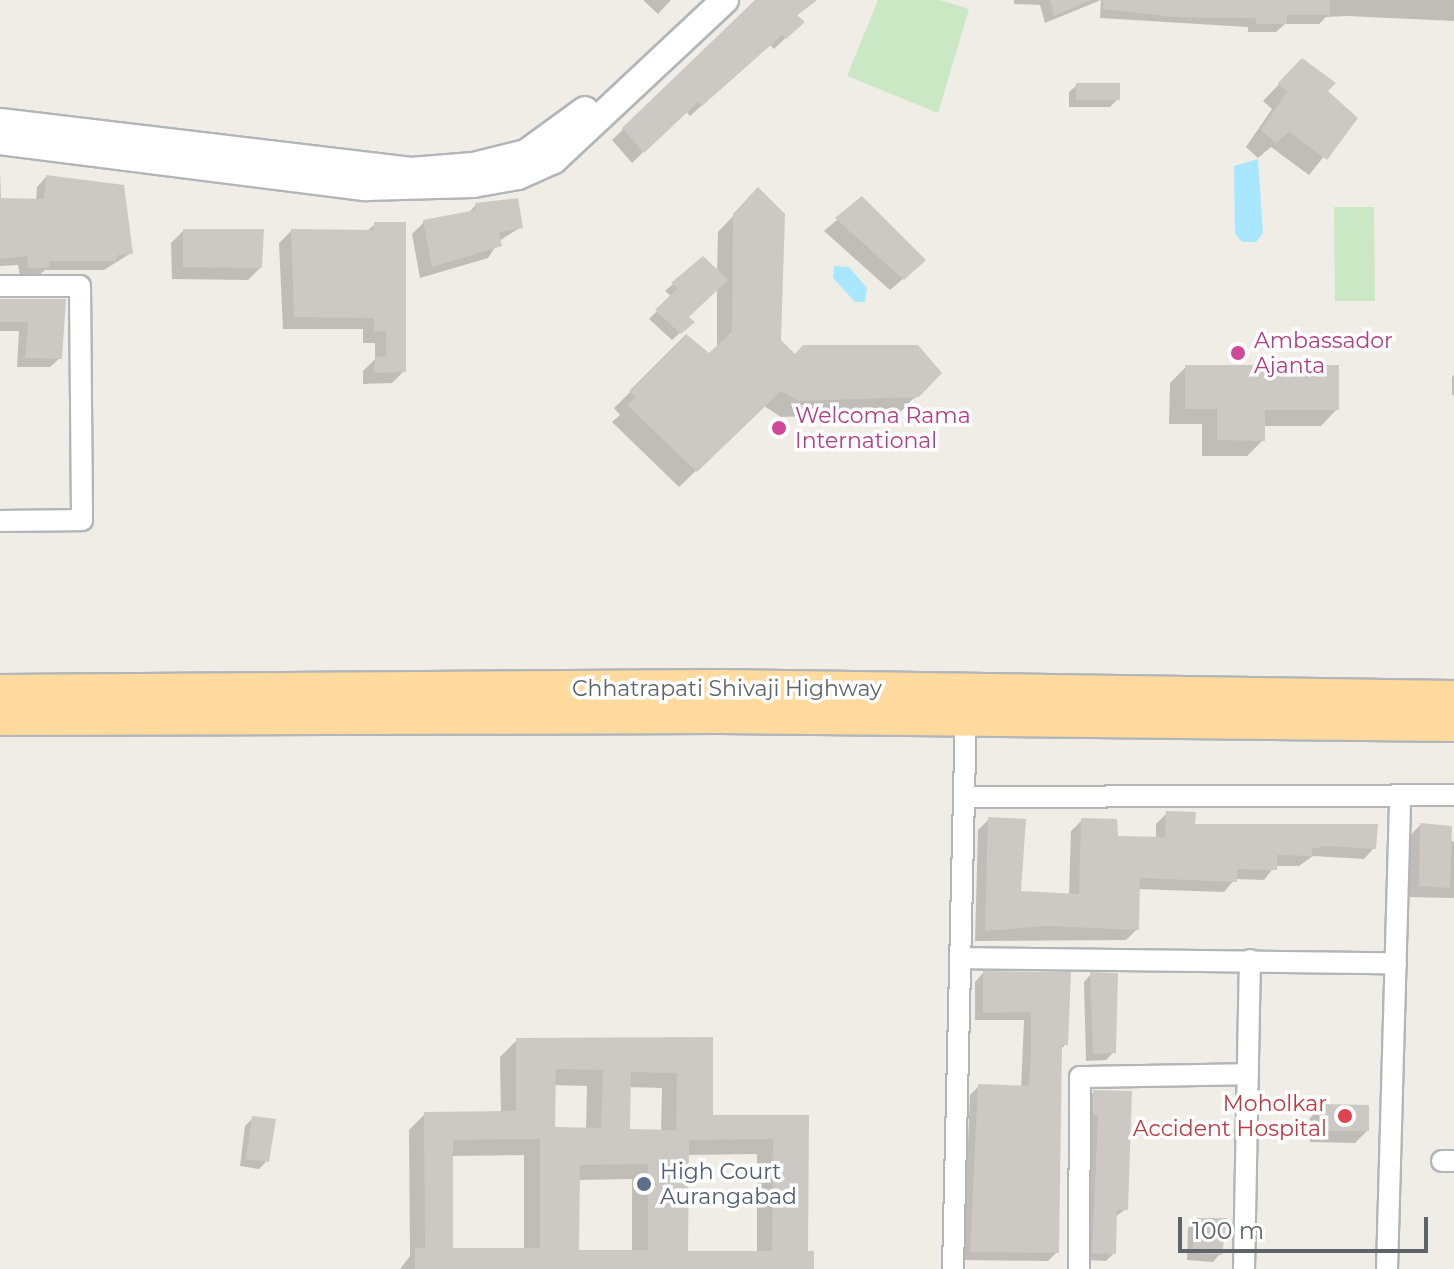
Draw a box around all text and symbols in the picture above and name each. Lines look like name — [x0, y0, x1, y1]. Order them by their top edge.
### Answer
place label: Ambassador Ajanta — [1254, 327, 1393, 378]
marker: Ambassador Ajanta — [1229, 344, 1247, 362]
place label: Welcoma Rama International — [795, 402, 971, 454]
marker: Welcoma Rama International — [770, 419, 788, 437]
street label: Chhatrapati Shivaji Highway — [572, 676, 882, 702]
place label: Moholkar Accident Hospital — [1133, 1090, 1327, 1142]
marker: Moholkar Accident Hospital — [1334, 1105, 1356, 1127]
place label: High Court Aurangabad — [660, 1158, 797, 1210]
marker: High Court Aurangabad — [635, 1175, 653, 1193]
scale bar — [1182, 1201, 1432, 1251]
text: 100 m — [1192, 1216, 1264, 1245]

